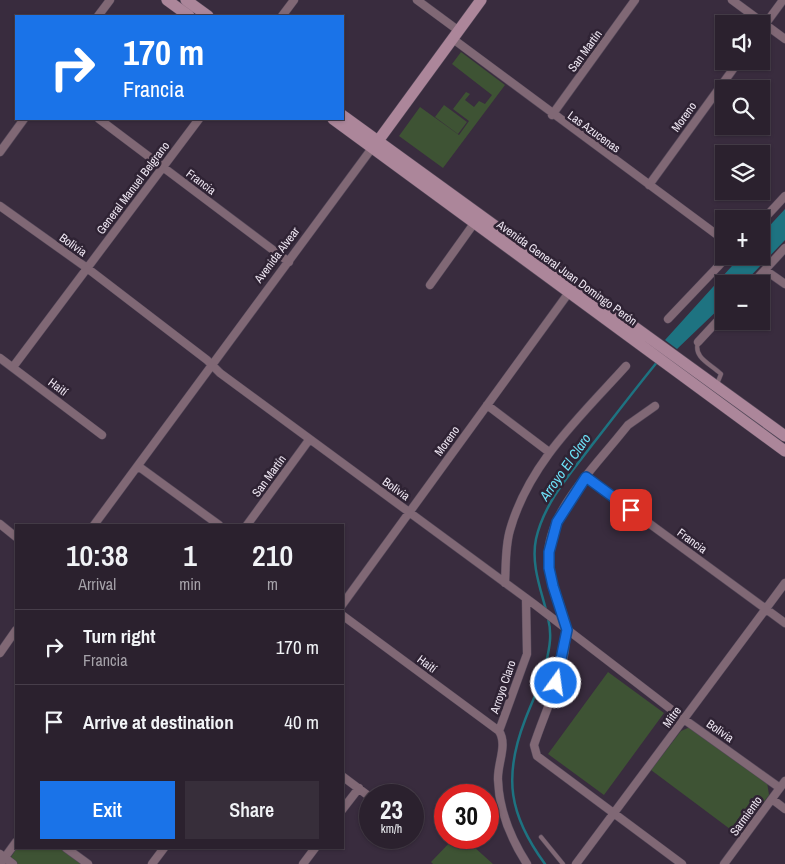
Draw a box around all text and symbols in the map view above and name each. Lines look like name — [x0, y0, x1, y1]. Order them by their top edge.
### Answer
map controls — [715, 15, 770, 330]
button: sound — [715, 15, 770, 70]
street label: San Martín — [564, 27, 606, 75]
text: 170 m — [123, 29, 204, 76]
icon: right — [40, 35, 105, 100]
text: Francia — [123, 74, 184, 104]
button: search — [715, 80, 770, 135]
street label: Moreno — [668, 99, 700, 135]
street label: Las Azucenas — [565, 108, 624, 157]
street label: General Manuel Belgrano — [93, 138, 173, 238]
button: layers — [715, 145, 770, 200]
street label: Francia — [183, 166, 220, 199]
button: + — [715, 210, 770, 265]
street label: Avenida General Juan Domingo Perón — [493, 216, 640, 329]
street label: Avenida Alvear — [250, 223, 304, 287]
street label: Bolivia — [56, 230, 90, 261]
button: − — [715, 275, 770, 330]
street label: Haití — [45, 374, 71, 400]
street label: Moreno — [431, 423, 463, 459]
water label: Arroyo El Claro — [535, 430, 595, 505]
street label: San Martín — [248, 452, 290, 500]
street label: Bolivia — [379, 474, 413, 505]
pin — [610, 489, 652, 531]
icon: arrive — [617, 496, 645, 524]
street label: Francia — [674, 525, 711, 558]
text: 10:38 — [66, 535, 128, 575]
text: 1 — [183, 535, 197, 575]
text: 210 — [252, 535, 293, 575]
text: Arrival — [78, 573, 116, 595]
text: min — [179, 573, 201, 595]
text: m — [267, 573, 278, 595]
text: Turn right — [83, 623, 155, 649]
icon: right — [40, 633, 68, 661]
text: 170 m — [276, 634, 319, 660]
text: Francia — [83, 649, 127, 671]
street label: Haití — [414, 651, 440, 677]
position arrow — [529, 656, 581, 708]
street label: Arroyo Claro — [486, 658, 520, 717]
street label: Mitre — [659, 703, 685, 731]
icon: arrive — [40, 708, 68, 736]
text: Arrive at destination — [83, 709, 234, 735]
text: 40 m — [284, 709, 319, 735]
street label: Bolivia — [703, 716, 737, 746]
button: Exit — [40, 781, 175, 839]
button: Share — [185, 781, 319, 839]
speed limit sign: 30 — [434, 784, 499, 849]
text: 23 — [380, 793, 403, 827]
street label: Sarmiento — [726, 793, 766, 839]
text: km/h — [381, 821, 402, 837]

